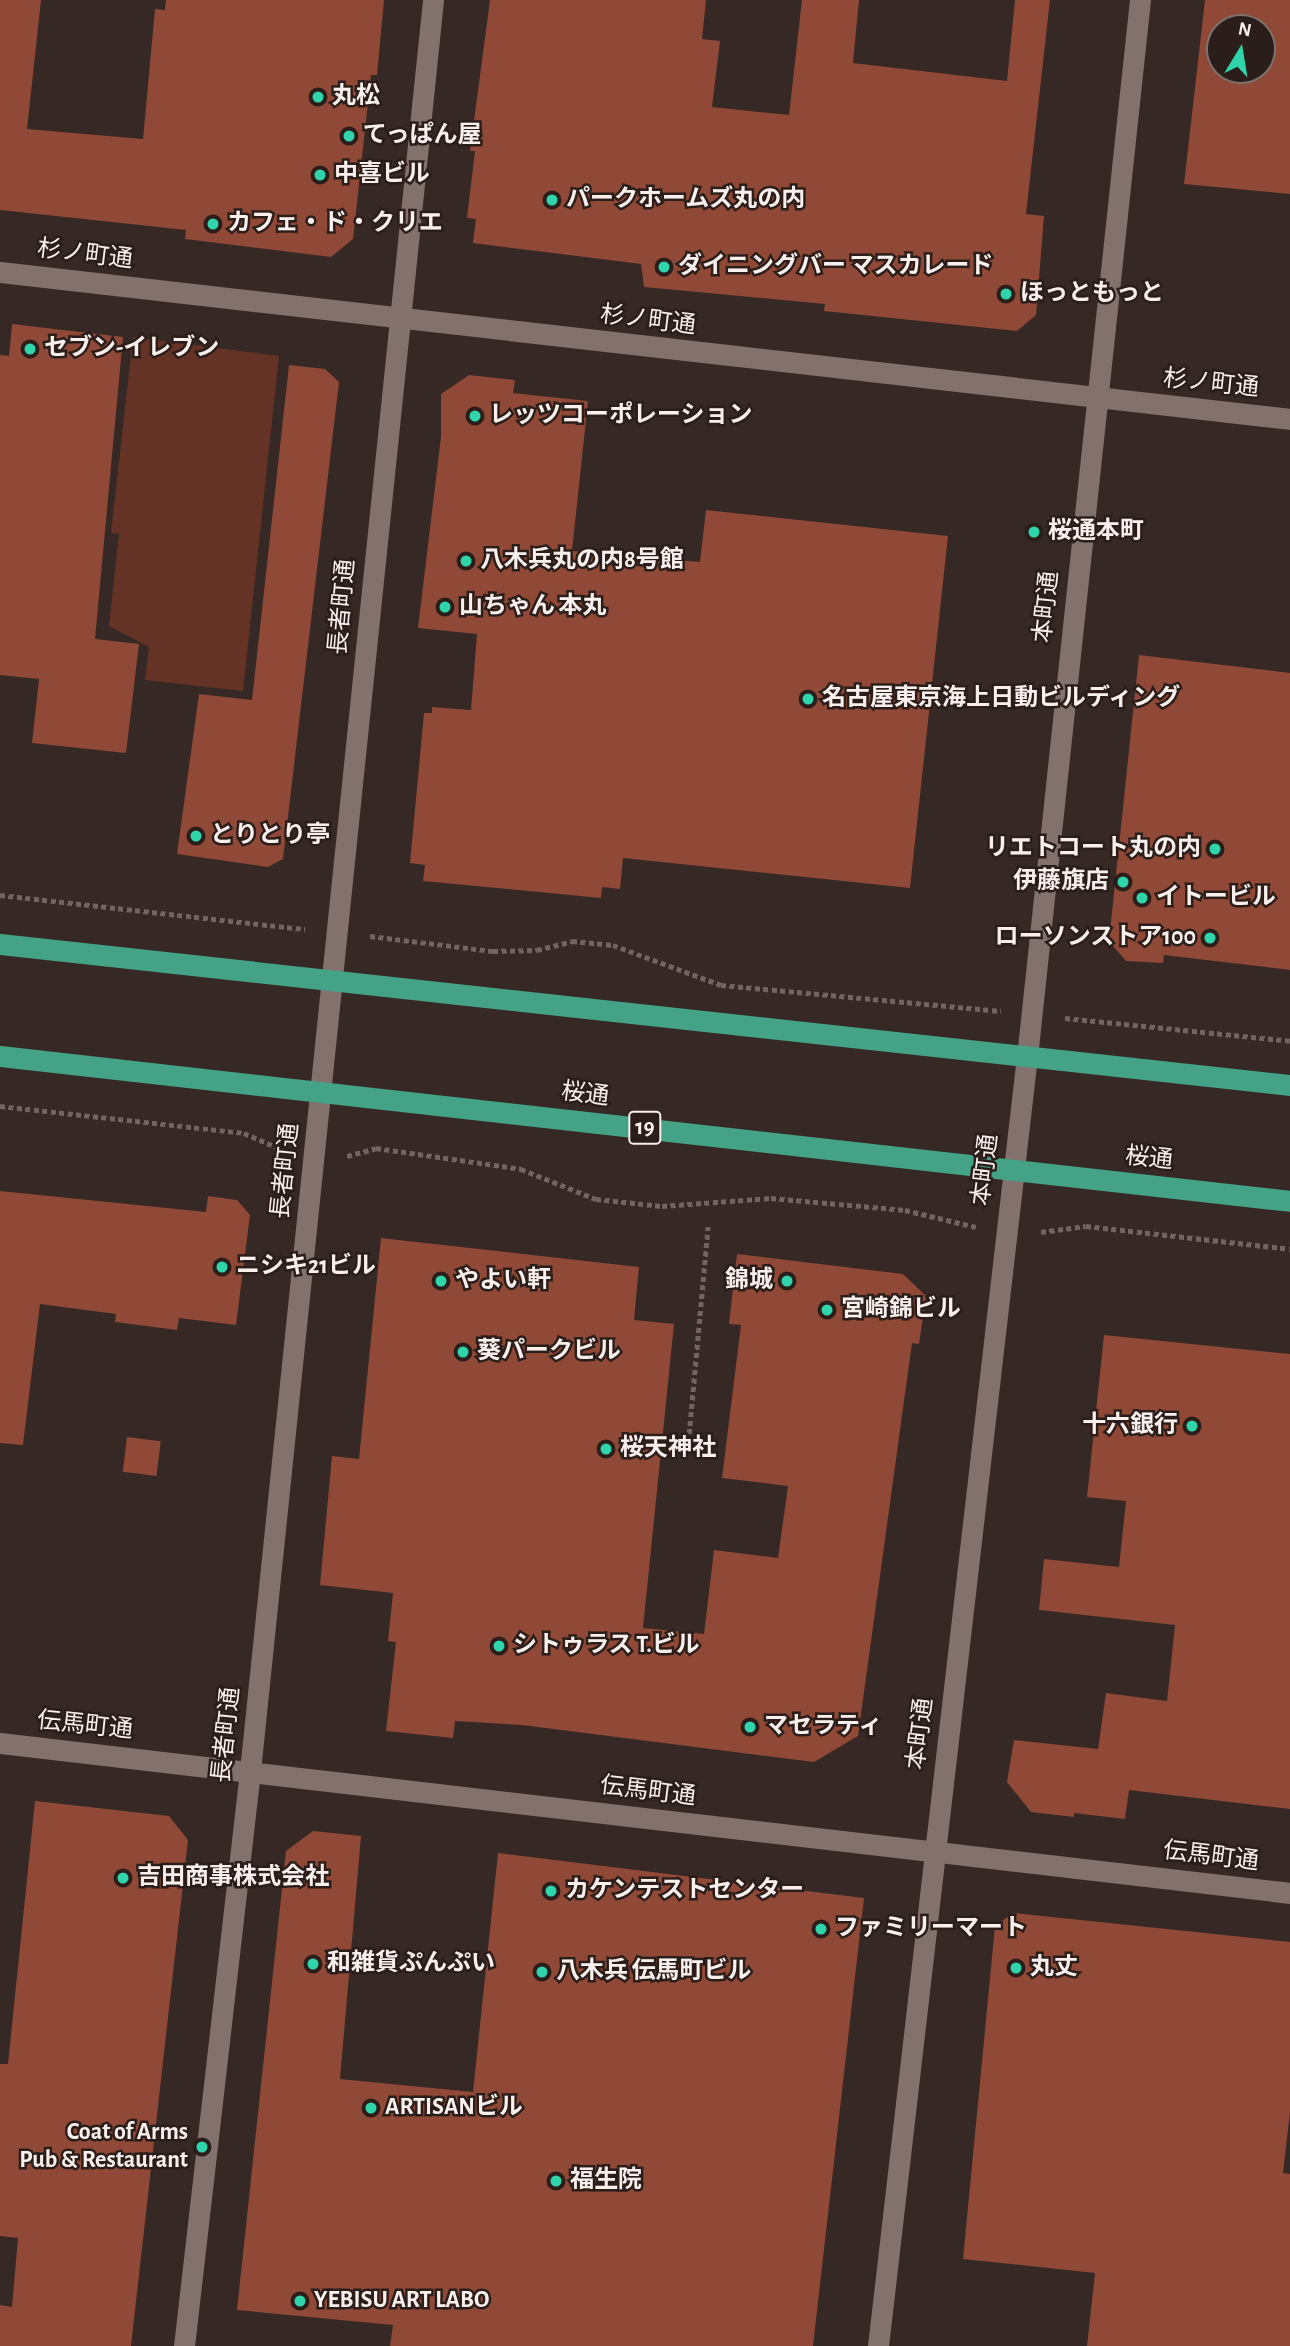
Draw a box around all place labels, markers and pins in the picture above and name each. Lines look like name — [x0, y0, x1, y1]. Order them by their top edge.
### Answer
place label: 丸松 — [332, 83, 380, 111]
marker: 丸松 — [310, 89, 326, 105]
place label: てっぱん屋 — [363, 122, 483, 150]
marker: てっぱん屋 — [341, 128, 357, 144]
place label: 中喜ビル — [334, 161, 430, 189]
marker: 中喜ビル — [312, 167, 328, 183]
place label: パークホームズ丸の内 — [566, 186, 806, 214]
marker: パークホームズ丸の内 — [544, 192, 560, 208]
place label: カフェ・ド・クリエ — [227, 210, 443, 238]
marker: カフェ・ド・クリエ — [205, 216, 221, 232]
place label: ダイニングバー マスカレード — [678, 253, 994, 281]
marker: ダイニングバー マスカレード — [656, 259, 672, 275]
place label: ほっともっと — [1020, 280, 1164, 308]
marker: ほっともっと — [998, 286, 1014, 302]
place label: セブン-イレブン — [44, 335, 219, 363]
marker: セブン-イレブン — [22, 341, 38, 357]
place label: レッツコーポレーション — [489, 402, 753, 430]
marker: レッツコーポレーション — [467, 408, 483, 424]
place label: 桜通本町 — [1048, 518, 1144, 546]
marker: 桜通本町 — [1026, 524, 1042, 540]
place label: 八木兵丸の内8号館 — [480, 547, 684, 575]
marker: 八木兵丸の内8号館 — [458, 553, 474, 569]
place label: 山ちゃん 本丸 — [459, 593, 607, 621]
marker: 山ちゃん 本丸 — [437, 599, 453, 615]
place label: 名古屋東京海上日動ビルディング — [822, 685, 1182, 713]
marker: 名古屋東京海上日動ビルディング — [800, 691, 816, 707]
place label: とりとり亭 — [210, 822, 330, 850]
marker: とりとり亭 — [188, 828, 204, 844]
place label: リエトコート丸の内 — [985, 835, 1201, 863]
marker: リエトコート丸の内 — [1207, 841, 1223, 857]
place label: 伊藤旗店 — [1013, 868, 1109, 896]
marker: 伊藤旗店 — [1115, 874, 1131, 890]
place label: イトービル — [1156, 884, 1276, 912]
marker: イトービル — [1134, 890, 1150, 906]
place label: ローソンストア100 — [994, 924, 1196, 952]
marker: ローソンストア100 — [1202, 930, 1218, 946]
place label: ニシキ21ビル — [236, 1253, 376, 1281]
marker: ニシキ21ビル — [214, 1259, 230, 1275]
place label: やよい軒 — [455, 1267, 551, 1295]
place label: 錦城 — [725, 1267, 773, 1295]
marker: やよい軒 — [433, 1273, 449, 1289]
marker: 錦城 — [779, 1273, 795, 1289]
place label: 宮崎錦ビル — [841, 1296, 961, 1324]
marker: 宮崎錦ビル — [819, 1302, 835, 1318]
place label: 葵パークビル — [477, 1338, 621, 1366]
marker: 葵パークビル — [455, 1344, 471, 1360]
place label: 十六銀行 — [1082, 1412, 1178, 1440]
marker: 十六銀行 — [1184, 1418, 1200, 1434]
place label: 桜天神社 — [620, 1435, 716, 1463]
marker: 桜天神社 — [598, 1441, 614, 1457]
place label: シトゥラス T.ビル — [513, 1632, 700, 1660]
marker: シトゥラス T.ビル — [491, 1638, 507, 1654]
place label: マセラティ — [764, 1713, 884, 1741]
marker: マセラティ — [742, 1719, 758, 1735]
place label: 吉田商事株式会社 — [137, 1864, 329, 1892]
marker: 吉田商事株式会社 — [115, 1870, 131, 1886]
place label: カケンテストセンター — [565, 1877, 805, 1905]
marker: カケンテストセンター — [543, 1883, 559, 1899]
place label: ファミリーマート — [835, 1915, 1027, 1943]
marker: ファミリーマート — [813, 1921, 829, 1937]
place label: 和雑貨ぷんぷい — [327, 1950, 495, 1978]
place label: 丸丈 — [1030, 1954, 1078, 1982]
marker: 和雑貨ぷんぷい — [305, 1956, 321, 1972]
place label: 八木兵 伝馬町ビル — [556, 1958, 752, 1986]
marker: 丸丈 — [1008, 1960, 1024, 1976]
marker: 八木兵 伝馬町ビル — [534, 1964, 550, 1980]
place label: ARTISANビル — [385, 2094, 523, 2122]
marker: ARTISANビル — [363, 2100, 379, 2116]
place label: Coat of Arms Pub & Restaurant — [19, 2119, 188, 2175]
marker: Coat of Arms Pub & Restaurant — [194, 2139, 210, 2155]
place label: 福生院 — [570, 2167, 642, 2195]
marker: 福生院 — [548, 2173, 564, 2189]
place label: YEBISU ART LABO — [314, 2287, 489, 2315]
marker: YEBISU ART LABO — [292, 2293, 308, 2309]

